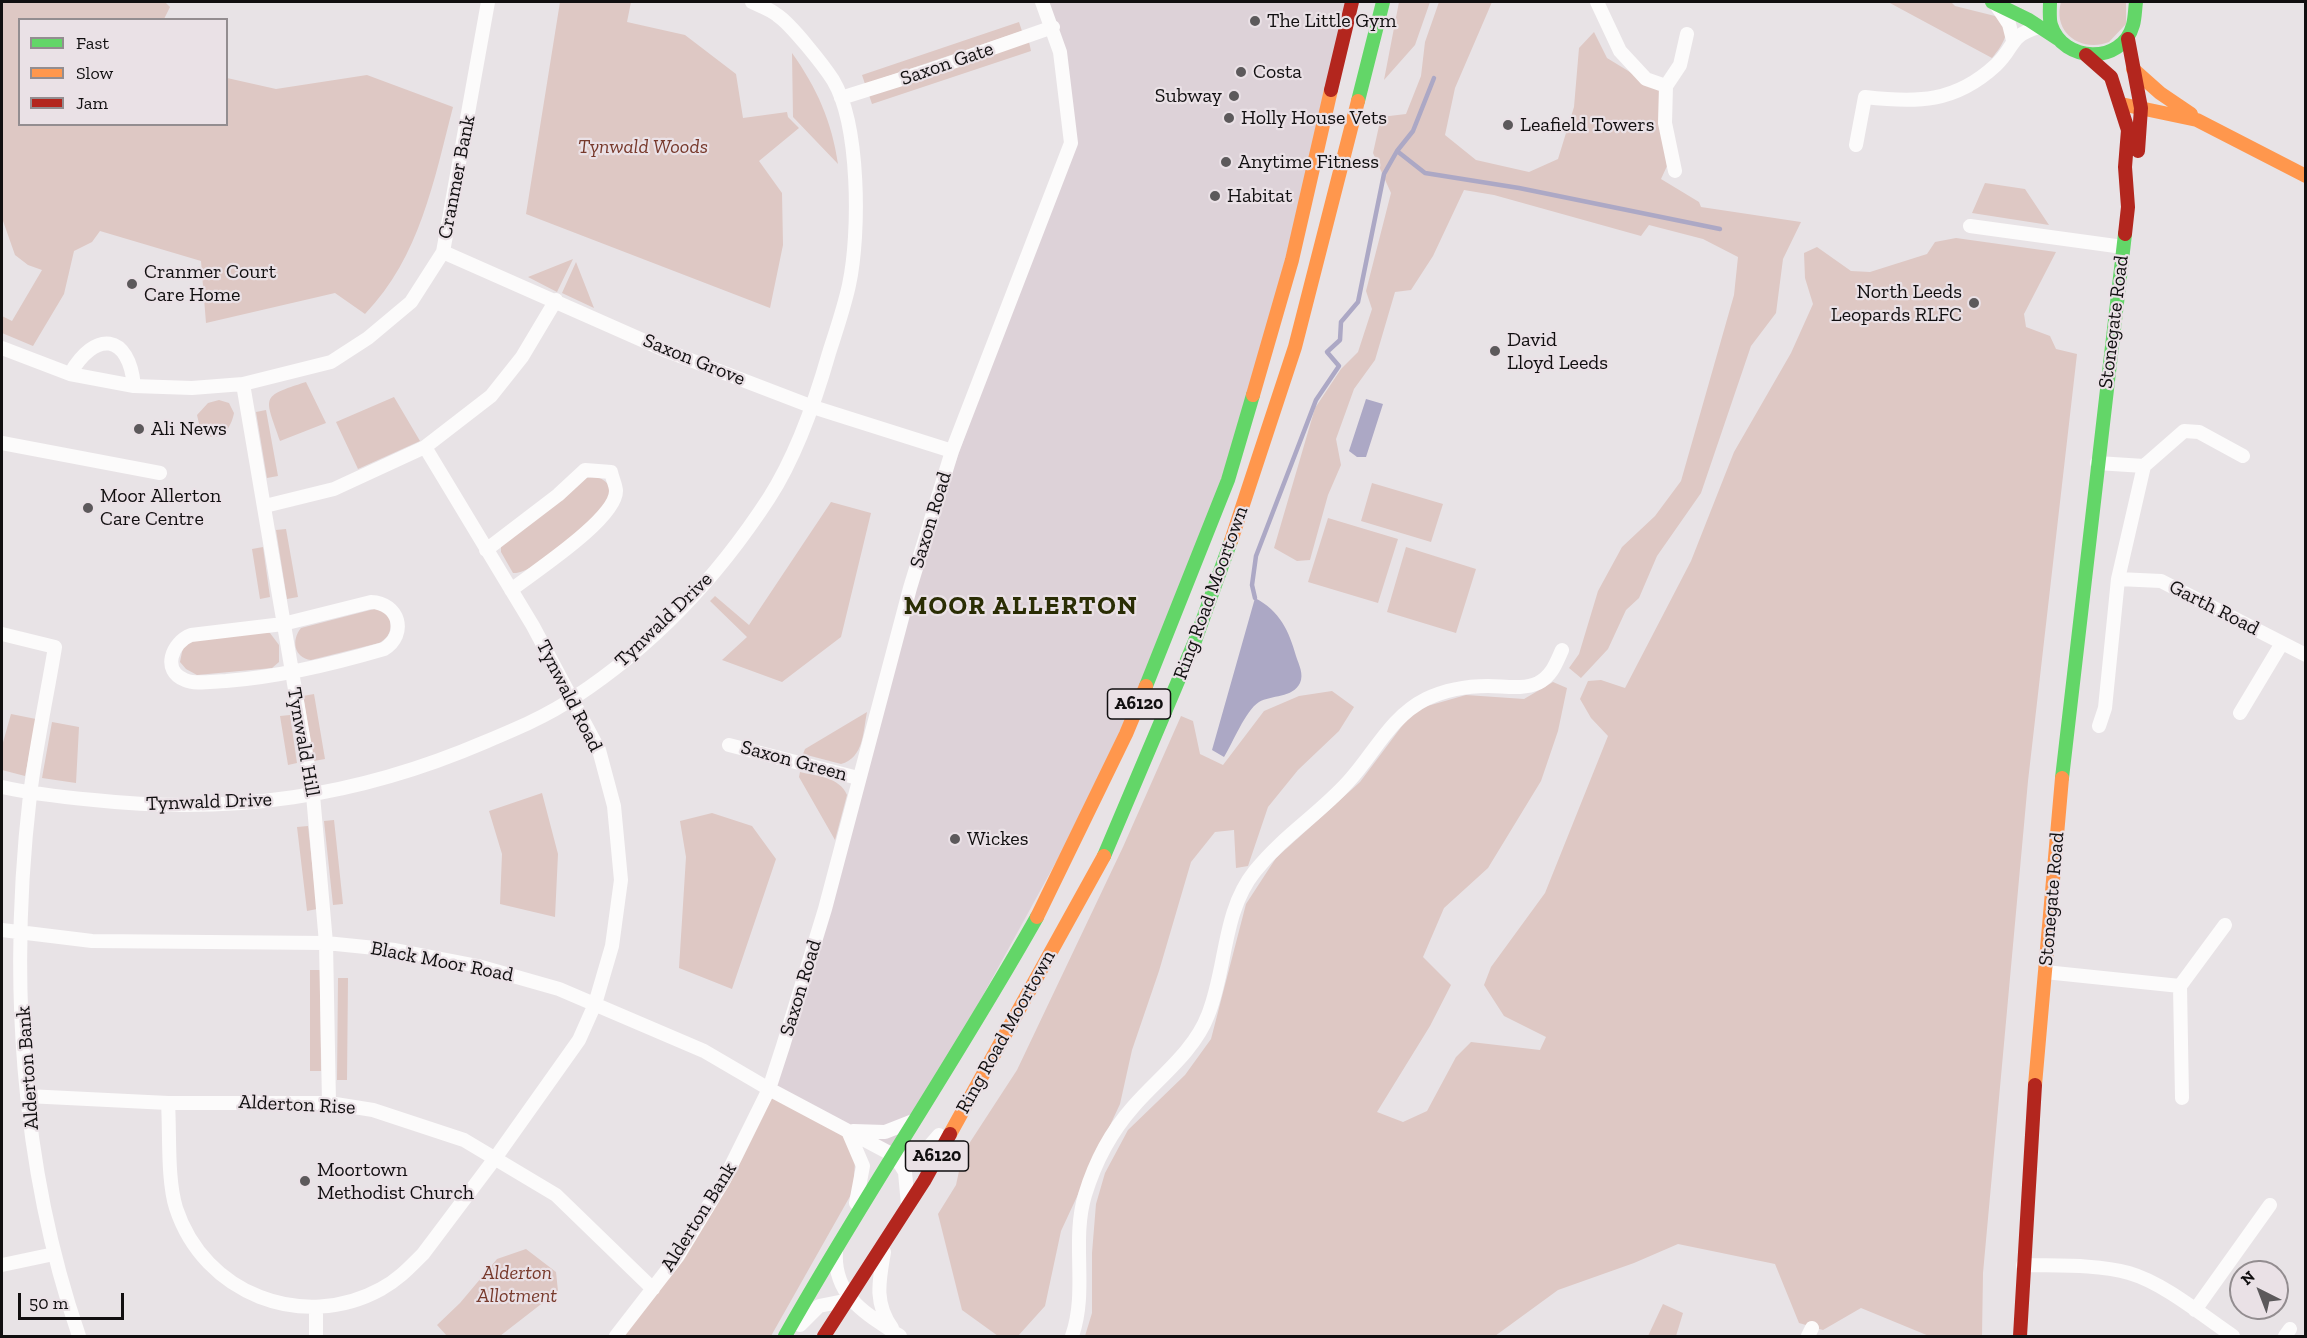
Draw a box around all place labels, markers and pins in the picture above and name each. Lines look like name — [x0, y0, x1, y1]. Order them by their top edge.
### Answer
place label: The Little Gym — [1267, 9, 1396, 33]
marker: The Little Gym — [1248, 14, 1262, 28]
place label: Costa — [1253, 60, 1302, 84]
marker: Costa — [1234, 65, 1248, 79]
place label: Subway — [1155, 84, 1222, 108]
marker: Subway — [1227, 89, 1241, 103]
place label: Holly House Vets — [1241, 106, 1387, 130]
marker: Holly House Vets — [1222, 111, 1236, 125]
place label: Leafield Towers — [1520, 113, 1654, 137]
marker: Leafield Towers — [1501, 118, 1515, 132]
place label: Anytime Fitness — [1238, 150, 1379, 174]
marker: Anytime Fitness — [1219, 155, 1233, 169]
place label: Habitat — [1227, 184, 1292, 208]
marker: Habitat — [1208, 189, 1222, 203]
place label: Cranmer Court Care Home — [144, 260, 276, 307]
marker: Cranmer Court Care Home — [125, 277, 139, 291]
place label: North Leeds Leopards RLFC — [1831, 280, 1962, 327]
marker: North Leeds Leopards RLFC — [1967, 296, 1981, 310]
place label: David Lloyd Leeds — [1507, 328, 1608, 375]
marker: David Lloyd Leeds — [1488, 344, 1502, 358]
place label: Ali News — [151, 417, 227, 441]
marker: Ali News — [132, 422, 146, 436]
place label: Moor Allerton Care Centre — [100, 484, 221, 531]
marker: Moor Allerton Care Centre — [81, 501, 95, 515]
place label: Wickes — [967, 827, 1028, 851]
marker: Wickes — [948, 832, 962, 846]
place label: Moortown Methodist Church — [317, 1158, 474, 1205]
marker: Moortown Methodist Church — [298, 1174, 312, 1188]

